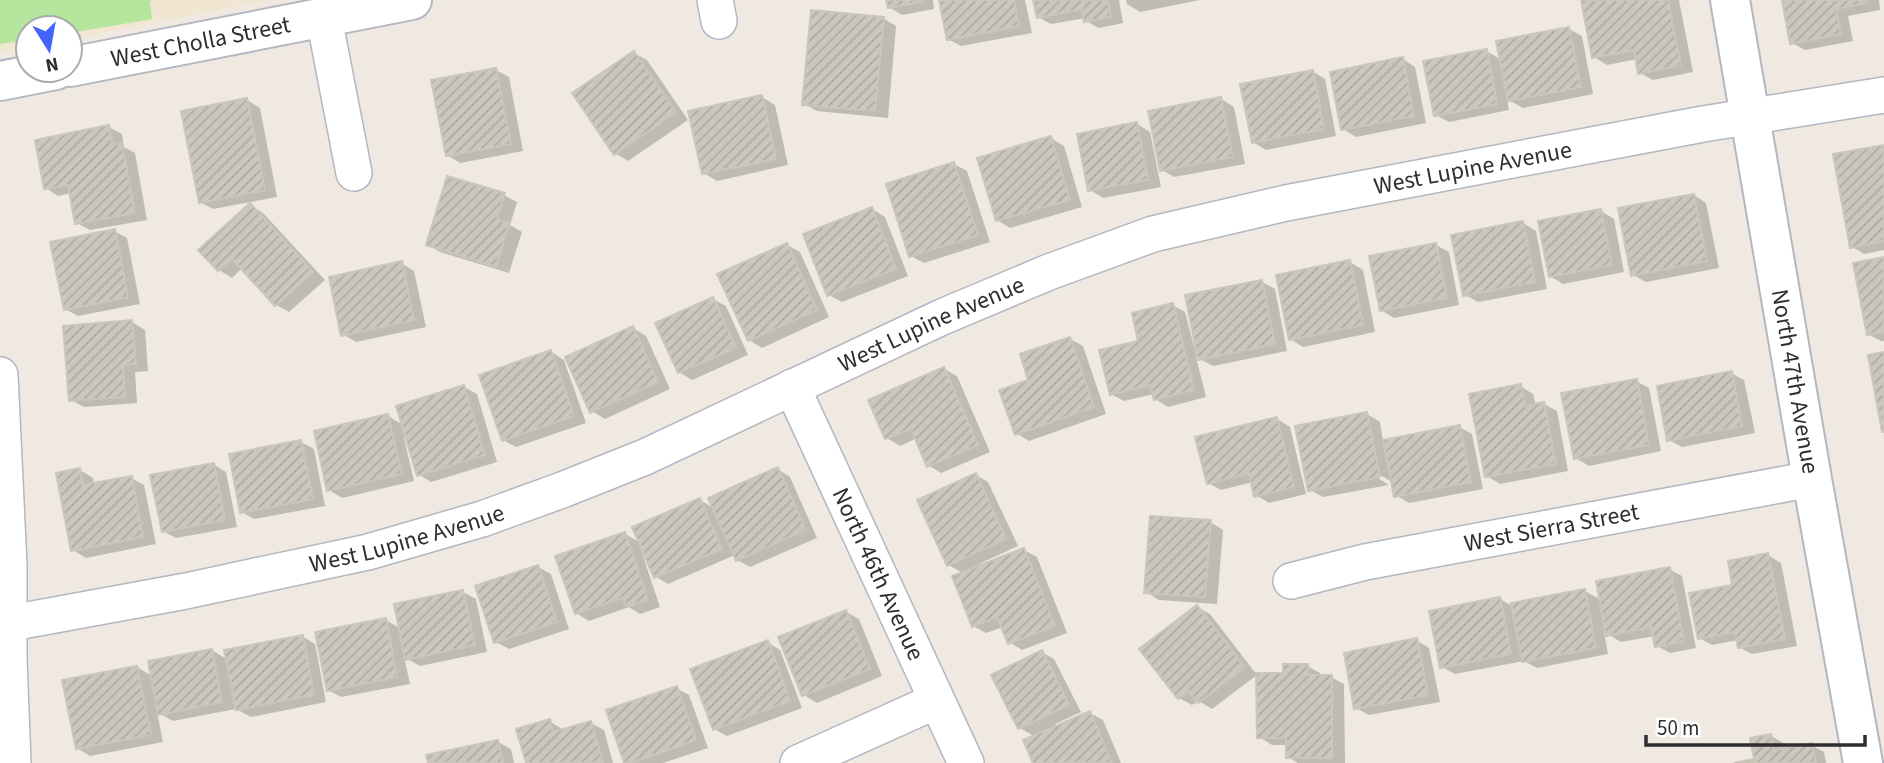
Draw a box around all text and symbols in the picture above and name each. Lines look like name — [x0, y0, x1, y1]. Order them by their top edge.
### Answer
street label: West Cholla Street — [108, 7, 293, 77]
north arrow — [14, 14, 84, 84]
text: N — [43, 50, 61, 79]
street label: West Lupine Avenue — [1371, 132, 1575, 204]
street label: West Lupine Avenue — [832, 267, 1030, 382]
street label: North 47th Avenue — [1762, 287, 1828, 477]
street label: North 46th Avenue — [823, 482, 933, 666]
street label: West Lupine Avenue — [306, 495, 509, 582]
street label: West Sierra Street — [1461, 495, 1642, 561]
scale bar — [1646, 704, 1865, 748]
text: 50 m — [1657, 713, 1699, 743]

